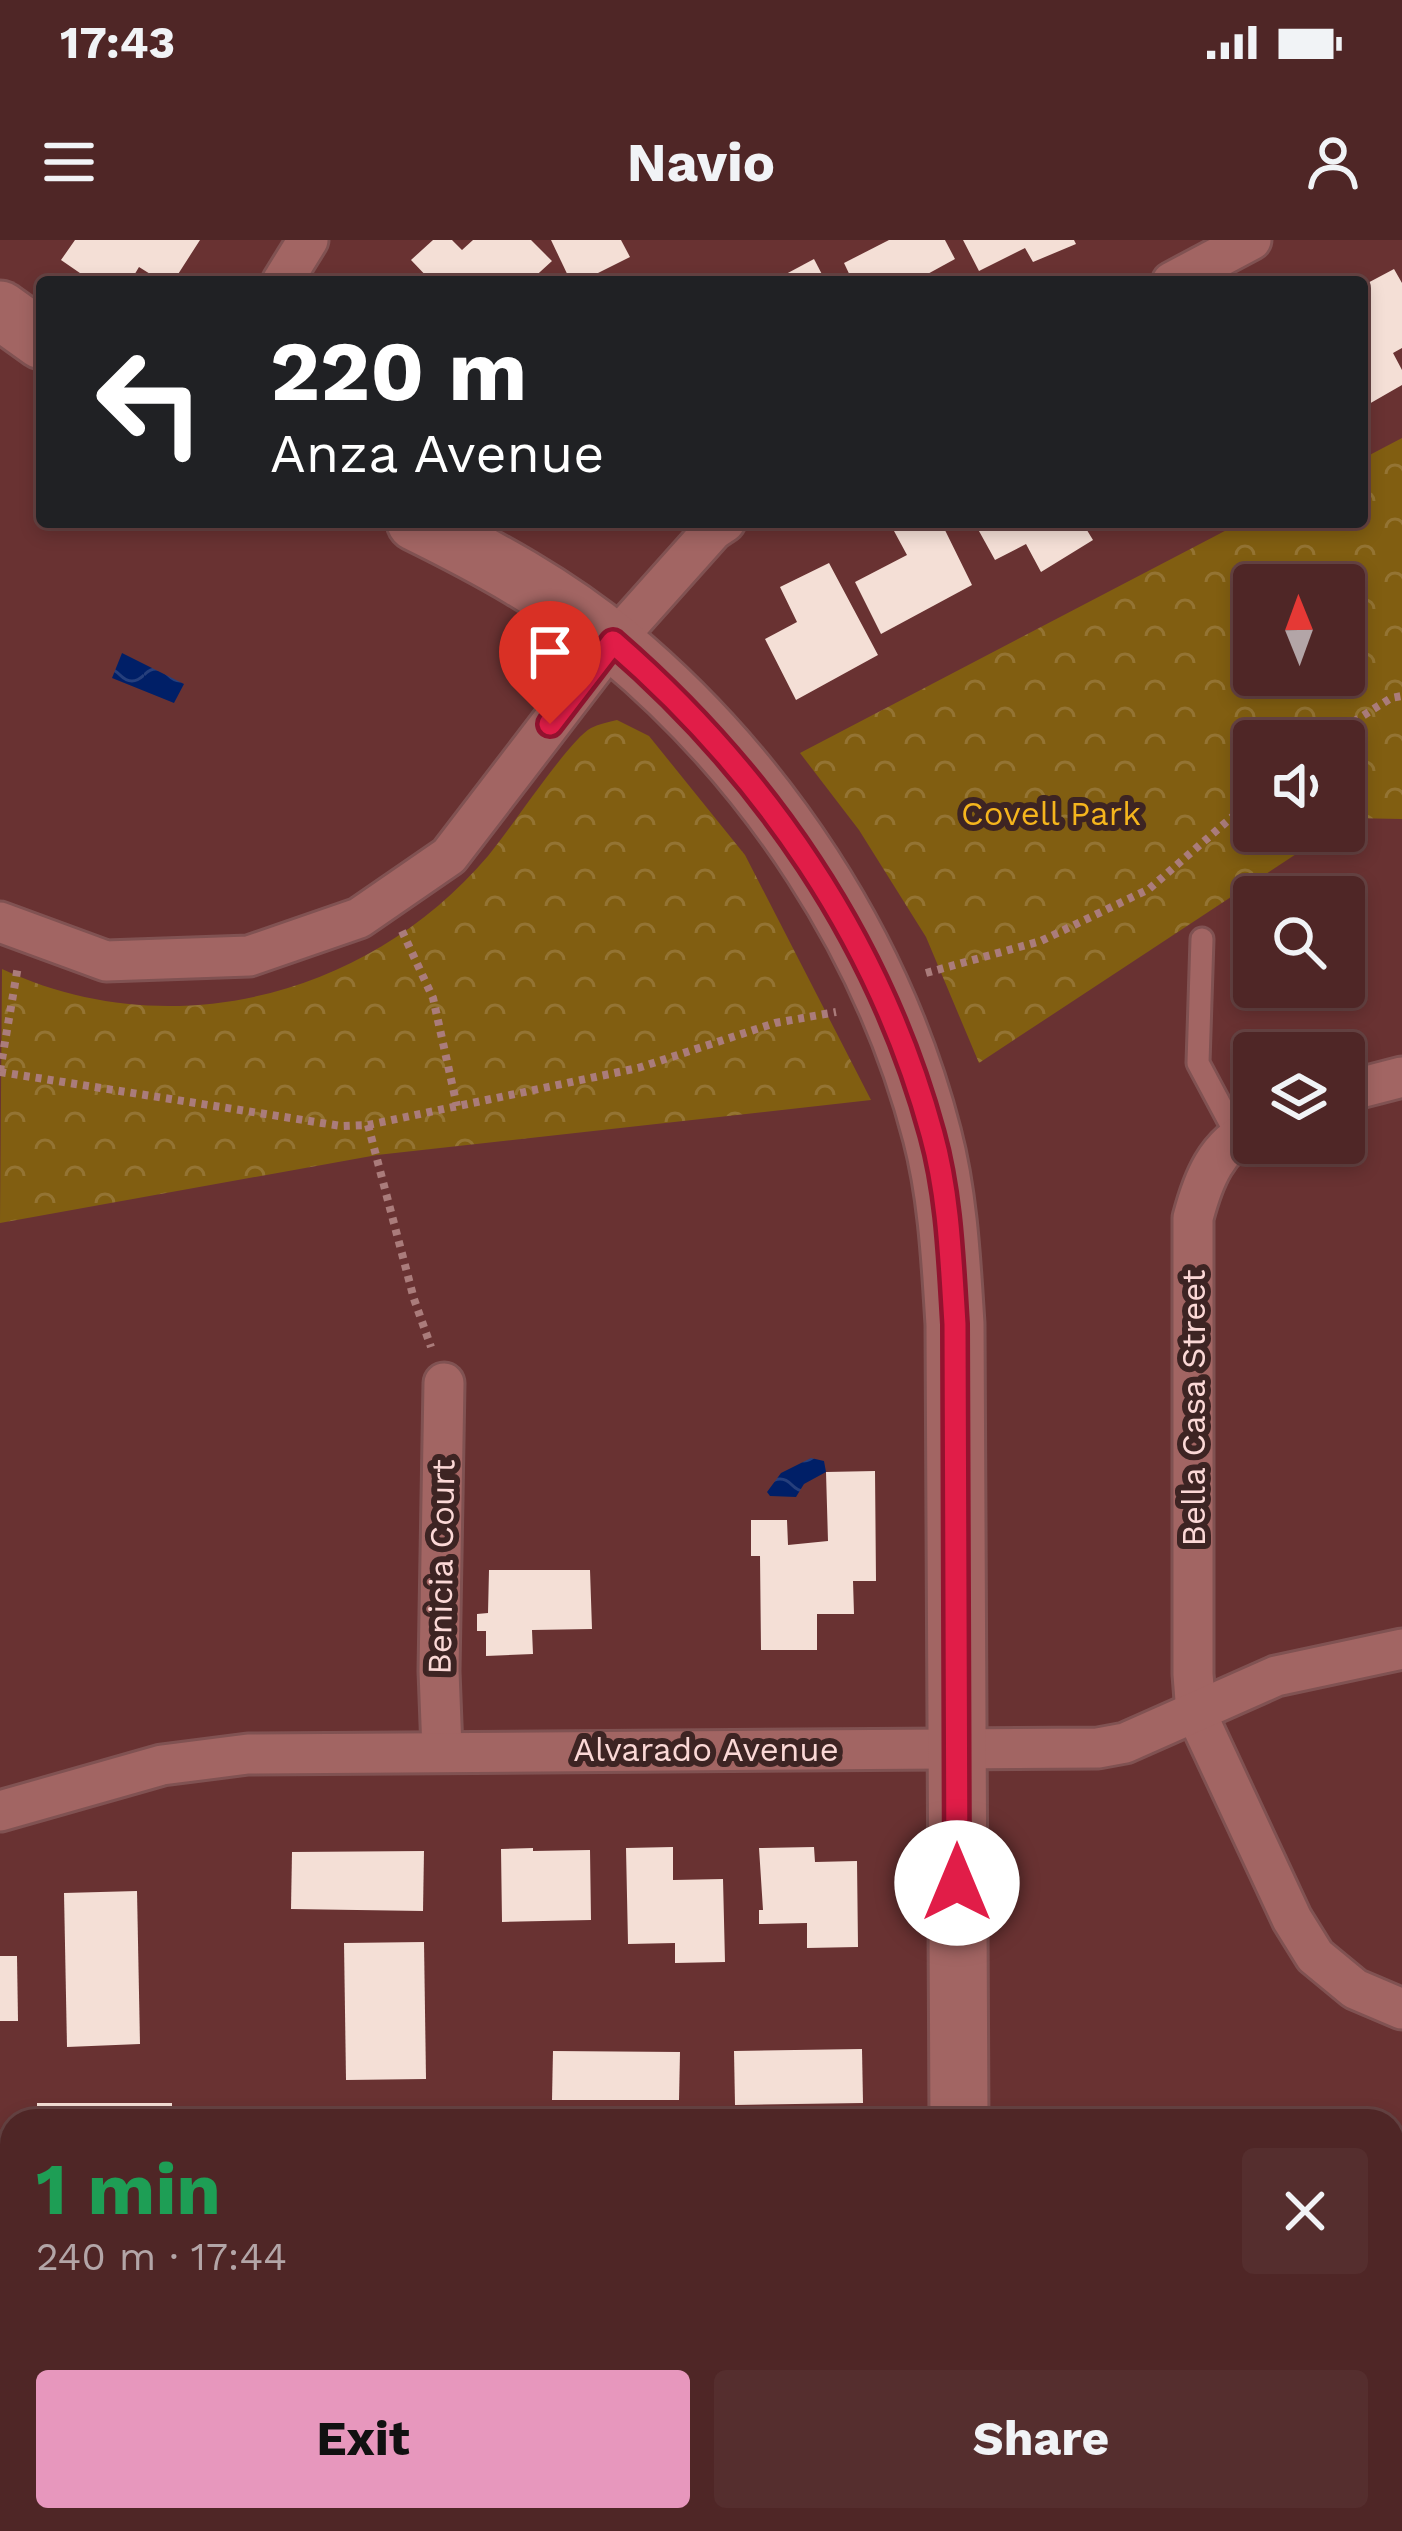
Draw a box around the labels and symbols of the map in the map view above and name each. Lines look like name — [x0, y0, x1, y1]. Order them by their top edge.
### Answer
north arrow — [1233, 564, 1365, 696]
pin — [499, 601, 601, 724]
park label: Covell Park — [961, 794, 1141, 833]
street label: Bella Casa Street — [1174, 1269, 1213, 1547]
street label: Benicia Court — [420, 1459, 462, 1675]
street label: Alvarado Avenue — [573, 1730, 839, 1769]
position arrow — [894, 1820, 1020, 1946]

